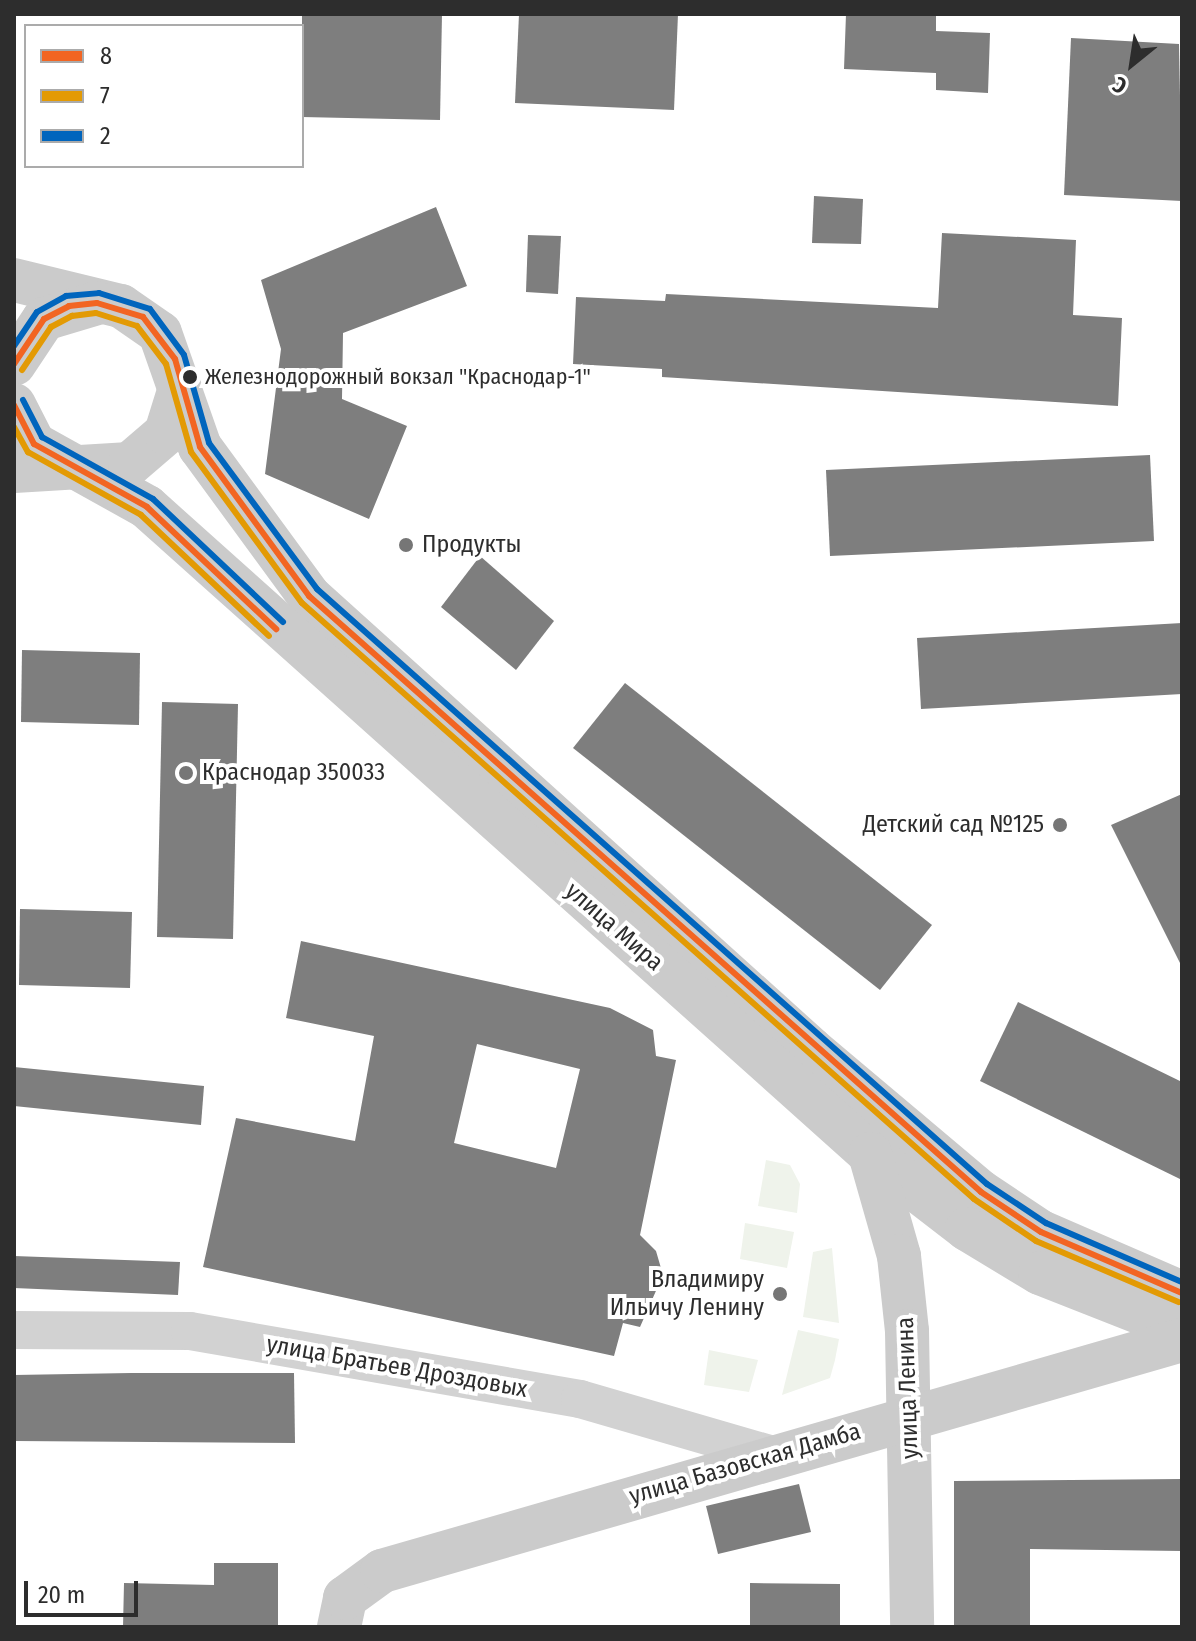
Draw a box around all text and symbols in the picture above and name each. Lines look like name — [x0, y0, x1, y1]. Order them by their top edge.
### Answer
legend — [24, 24, 304, 168]
north arrow — [1092, 24, 1172, 104]
text: 8 — [100, 42, 112, 70]
text: С — [1108, 71, 1131, 100]
text: 7 — [100, 82, 110, 110]
text: 2 — [100, 122, 111, 150]
place label: Железнодорожный вокзал "Краснодар-1" — [205, 364, 591, 390]
marker: Железнодорожный вокзал "Краснодар-1" — [182, 369, 198, 385]
place label: Продукты — [422, 531, 521, 559]
marker: Продукты — [397, 536, 415, 554]
place label: Краснодар 350033 — [202, 759, 385, 787]
marker: Краснодар 350033 — [177, 764, 195, 782]
place label: Детский сад №125 — [863, 811, 1044, 839]
marker: Детский сад №125 — [1051, 816, 1069, 834]
street label: улица Мира — [559, 877, 669, 977]
place label: Владимиру Ильичу Ленину — [610, 1266, 764, 1322]
marker: Владимиру Ильичу Ленину — [771, 1285, 789, 1303]
street label: улица Ленина — [891, 1317, 925, 1459]
street label: улица Братьев Дроздовых — [264, 1330, 530, 1404]
street label: улица Базовская Дамба — [626, 1417, 864, 1511]
scale bar — [28, 1565, 142, 1615]
text: 20 m — [38, 1581, 85, 1609]

